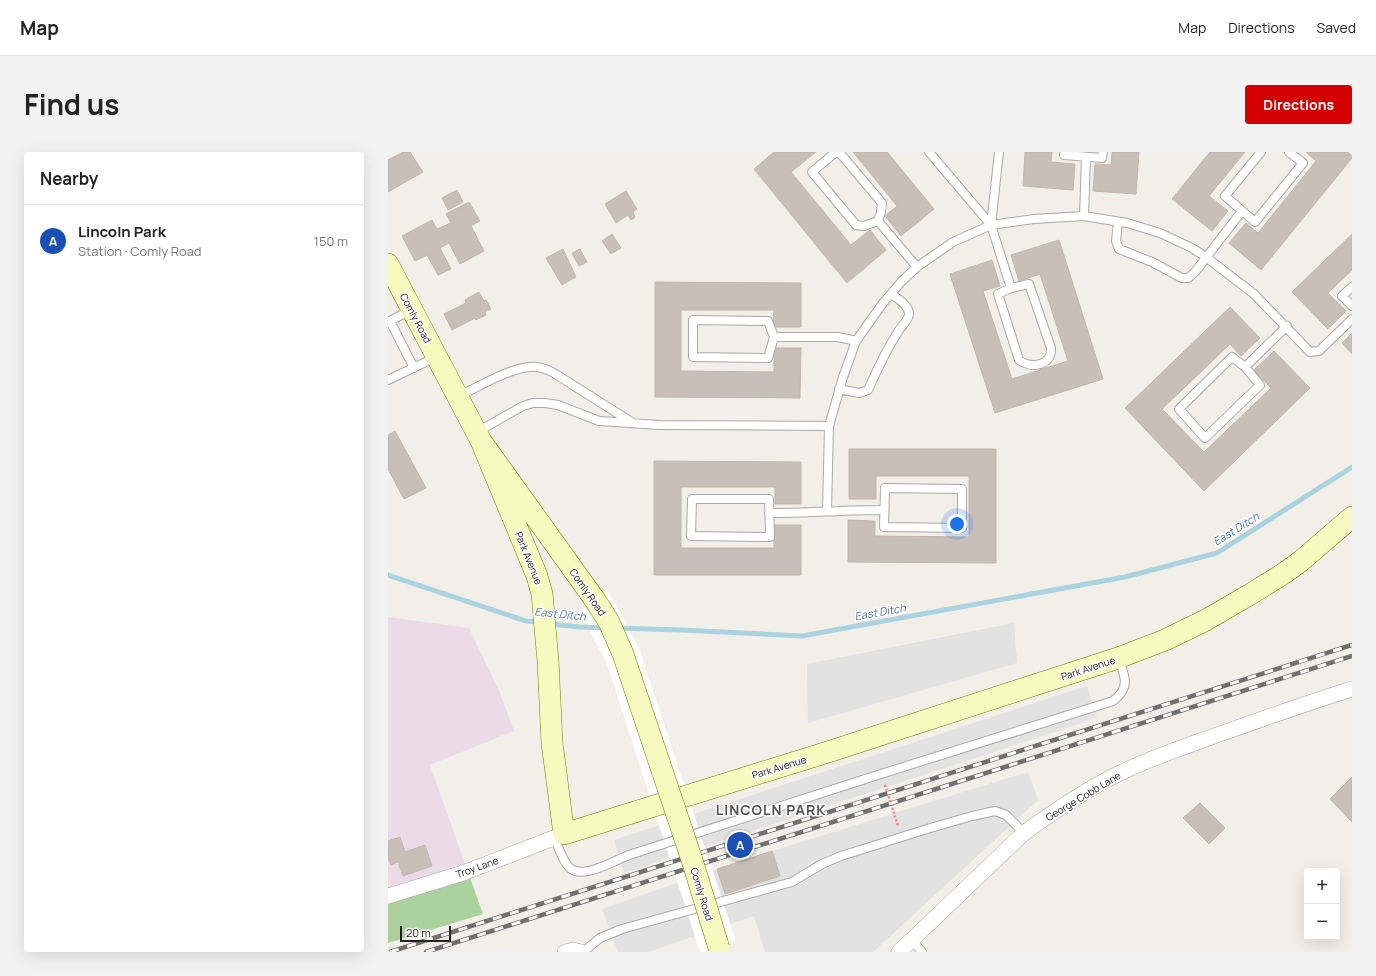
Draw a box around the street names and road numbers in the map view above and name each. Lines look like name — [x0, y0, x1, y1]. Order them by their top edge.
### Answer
street label: Comly Road — [397, 290, 435, 346]
street label: Park Avenue — [512, 529, 546, 587]
street label: Comly Road — [567, 566, 610, 619]
street label: Park Avenue — [1059, 653, 1117, 683]
street label: Park Avenue — [750, 752, 808, 782]
street label: George Cobb Lane — [1043, 768, 1123, 824]
street label: Troy Lane — [454, 853, 500, 881]
street label: Comly Road — [687, 866, 717, 922]

